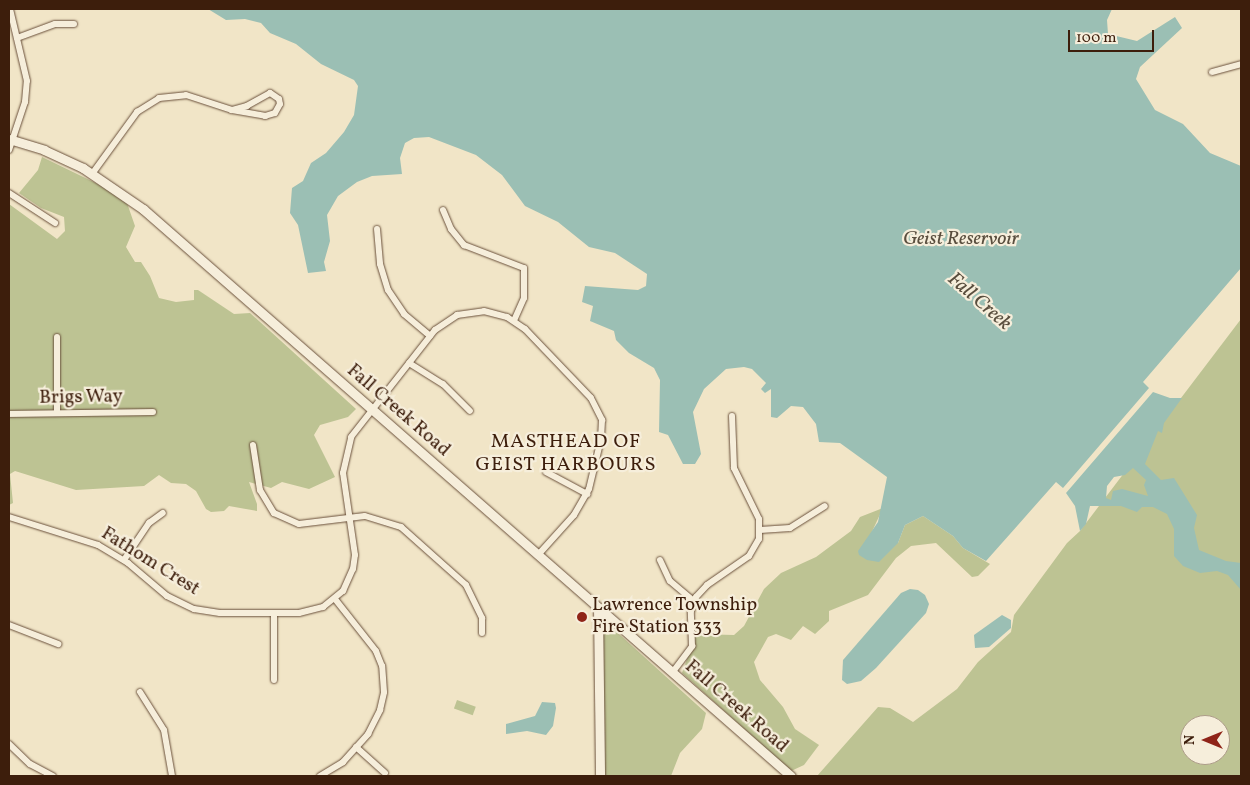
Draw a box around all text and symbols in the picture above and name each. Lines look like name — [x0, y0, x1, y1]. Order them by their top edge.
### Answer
scale bar — [1070, 20, 1156, 52]
text: 100 m — [1076, 28, 1116, 49]
water label: Geist Reservoir — [903, 227, 1019, 251]
water label: Fall Creek — [942, 268, 1016, 336]
street label: Fall Creek Road — [342, 360, 454, 462]
street label: Brigs Way — [39, 386, 123, 410]
district label: MASTHEAD OF GEIST HARBOURS — [473, 431, 659, 478]
street label: Fathom Crest — [97, 523, 203, 601]
place label: Lawrence Township Fire Station 333 — [592, 595, 758, 639]
marker: Lawrence Township Fire Station 333 — [576, 611, 588, 623]
street label: Fall Creek Road — [680, 656, 792, 758]
north arrow — [1180, 715, 1230, 765]
text: N — [1181, 735, 1200, 745]

